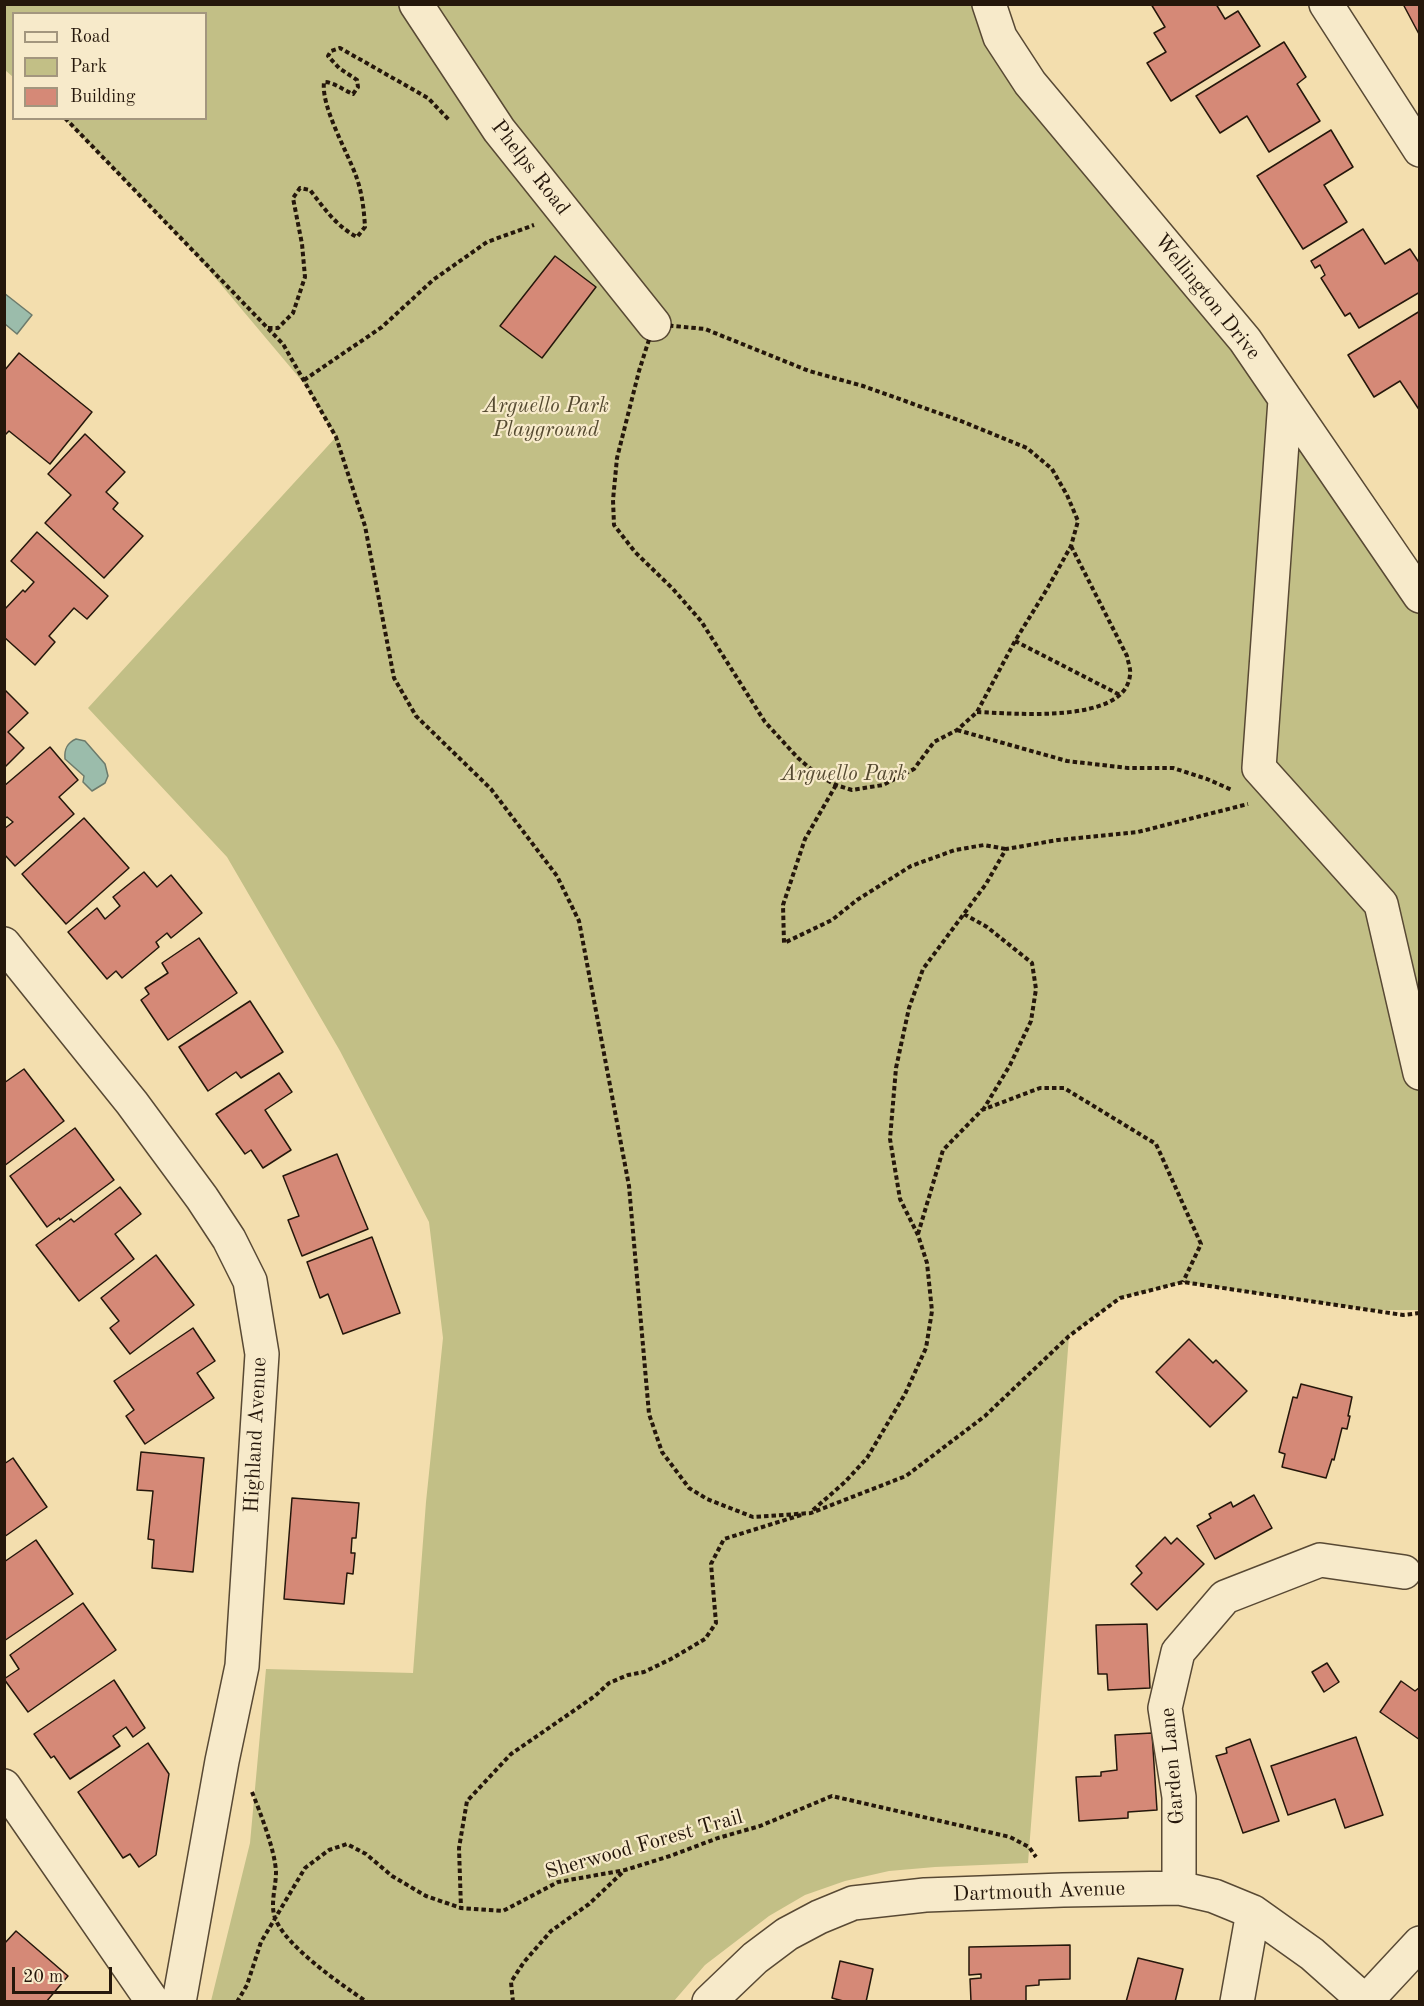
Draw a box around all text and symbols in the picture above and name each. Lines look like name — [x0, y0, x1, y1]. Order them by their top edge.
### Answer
legend — [12, 12, 207, 120]
text: Road — [70, 28, 110, 46]
text: Park — [70, 58, 107, 76]
text: Building — [70, 88, 135, 106]
street label: Phelps Road — [485, 115, 575, 221]
street label: Wellington Drive — [1148, 229, 1266, 365]
park label: Arguello Park Playground — [483, 393, 609, 443]
park label: Arguello Park — [781, 761, 907, 787]
street label: Highland Avenue — [239, 1356, 273, 1514]
street label: Garden Lane — [1155, 1706, 1191, 1826]
street label: Sherwood Forest Trail — [542, 1805, 746, 1885]
street label: Dartmouth Avenue — [952, 1876, 1126, 1908]
scale bar — [15, 1955, 116, 1993]
text: 20 m — [23, 1968, 63, 1986]

